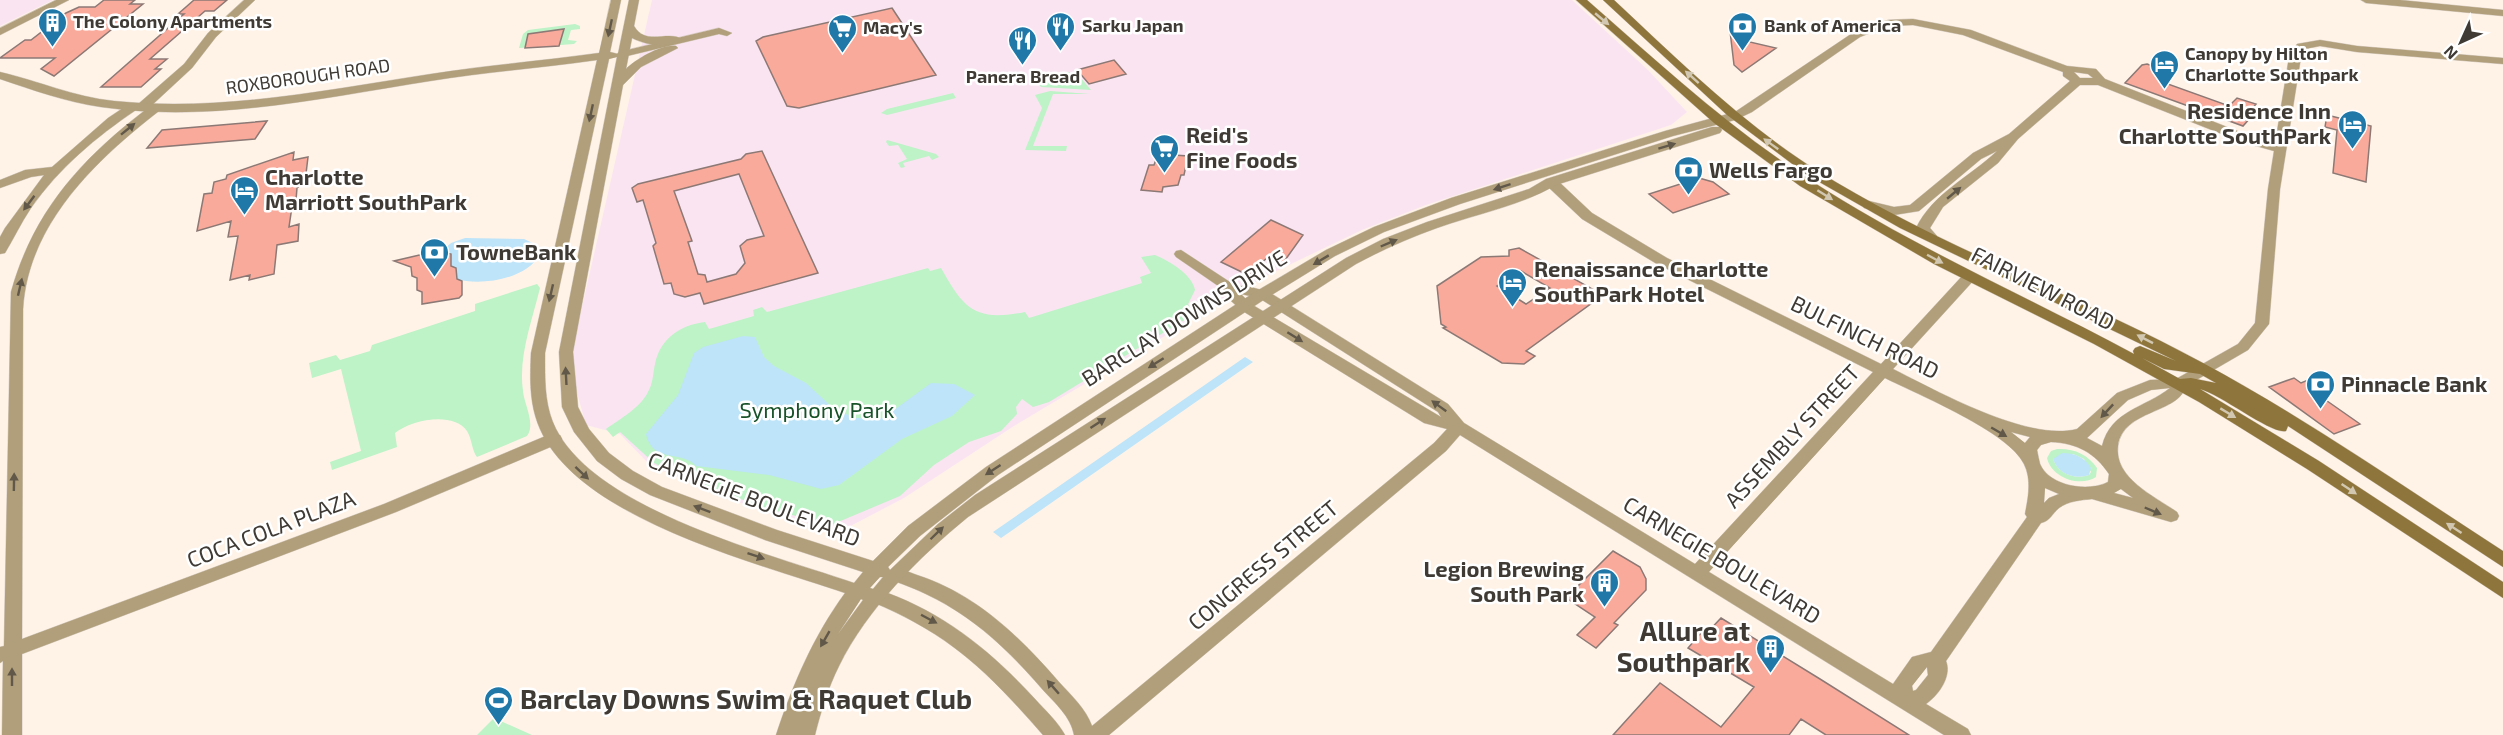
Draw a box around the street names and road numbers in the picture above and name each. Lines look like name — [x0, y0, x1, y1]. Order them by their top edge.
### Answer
street label: ROXBOROUGH ROAD — [224, 54, 391, 98]
street label: FAIRVIEW ROAD — [1968, 240, 2119, 334]
street label: BARCLAY DOWNS DRIVE — [1076, 243, 1291, 391]
street label: BULFINCH ROAD — [1787, 289, 1944, 383]
street label: ASSEMBLY STREET — [1718, 358, 1864, 512]
street label: CARNEGIE BOULEVARD — [644, 446, 864, 551]
street label: COCA COLA PLAZA — [183, 484, 359, 572]
street label: CARNEGIE BOULEVARD — [1619, 490, 1826, 628]
street label: CONGRESS STREET — [1182, 494, 1343, 635]

